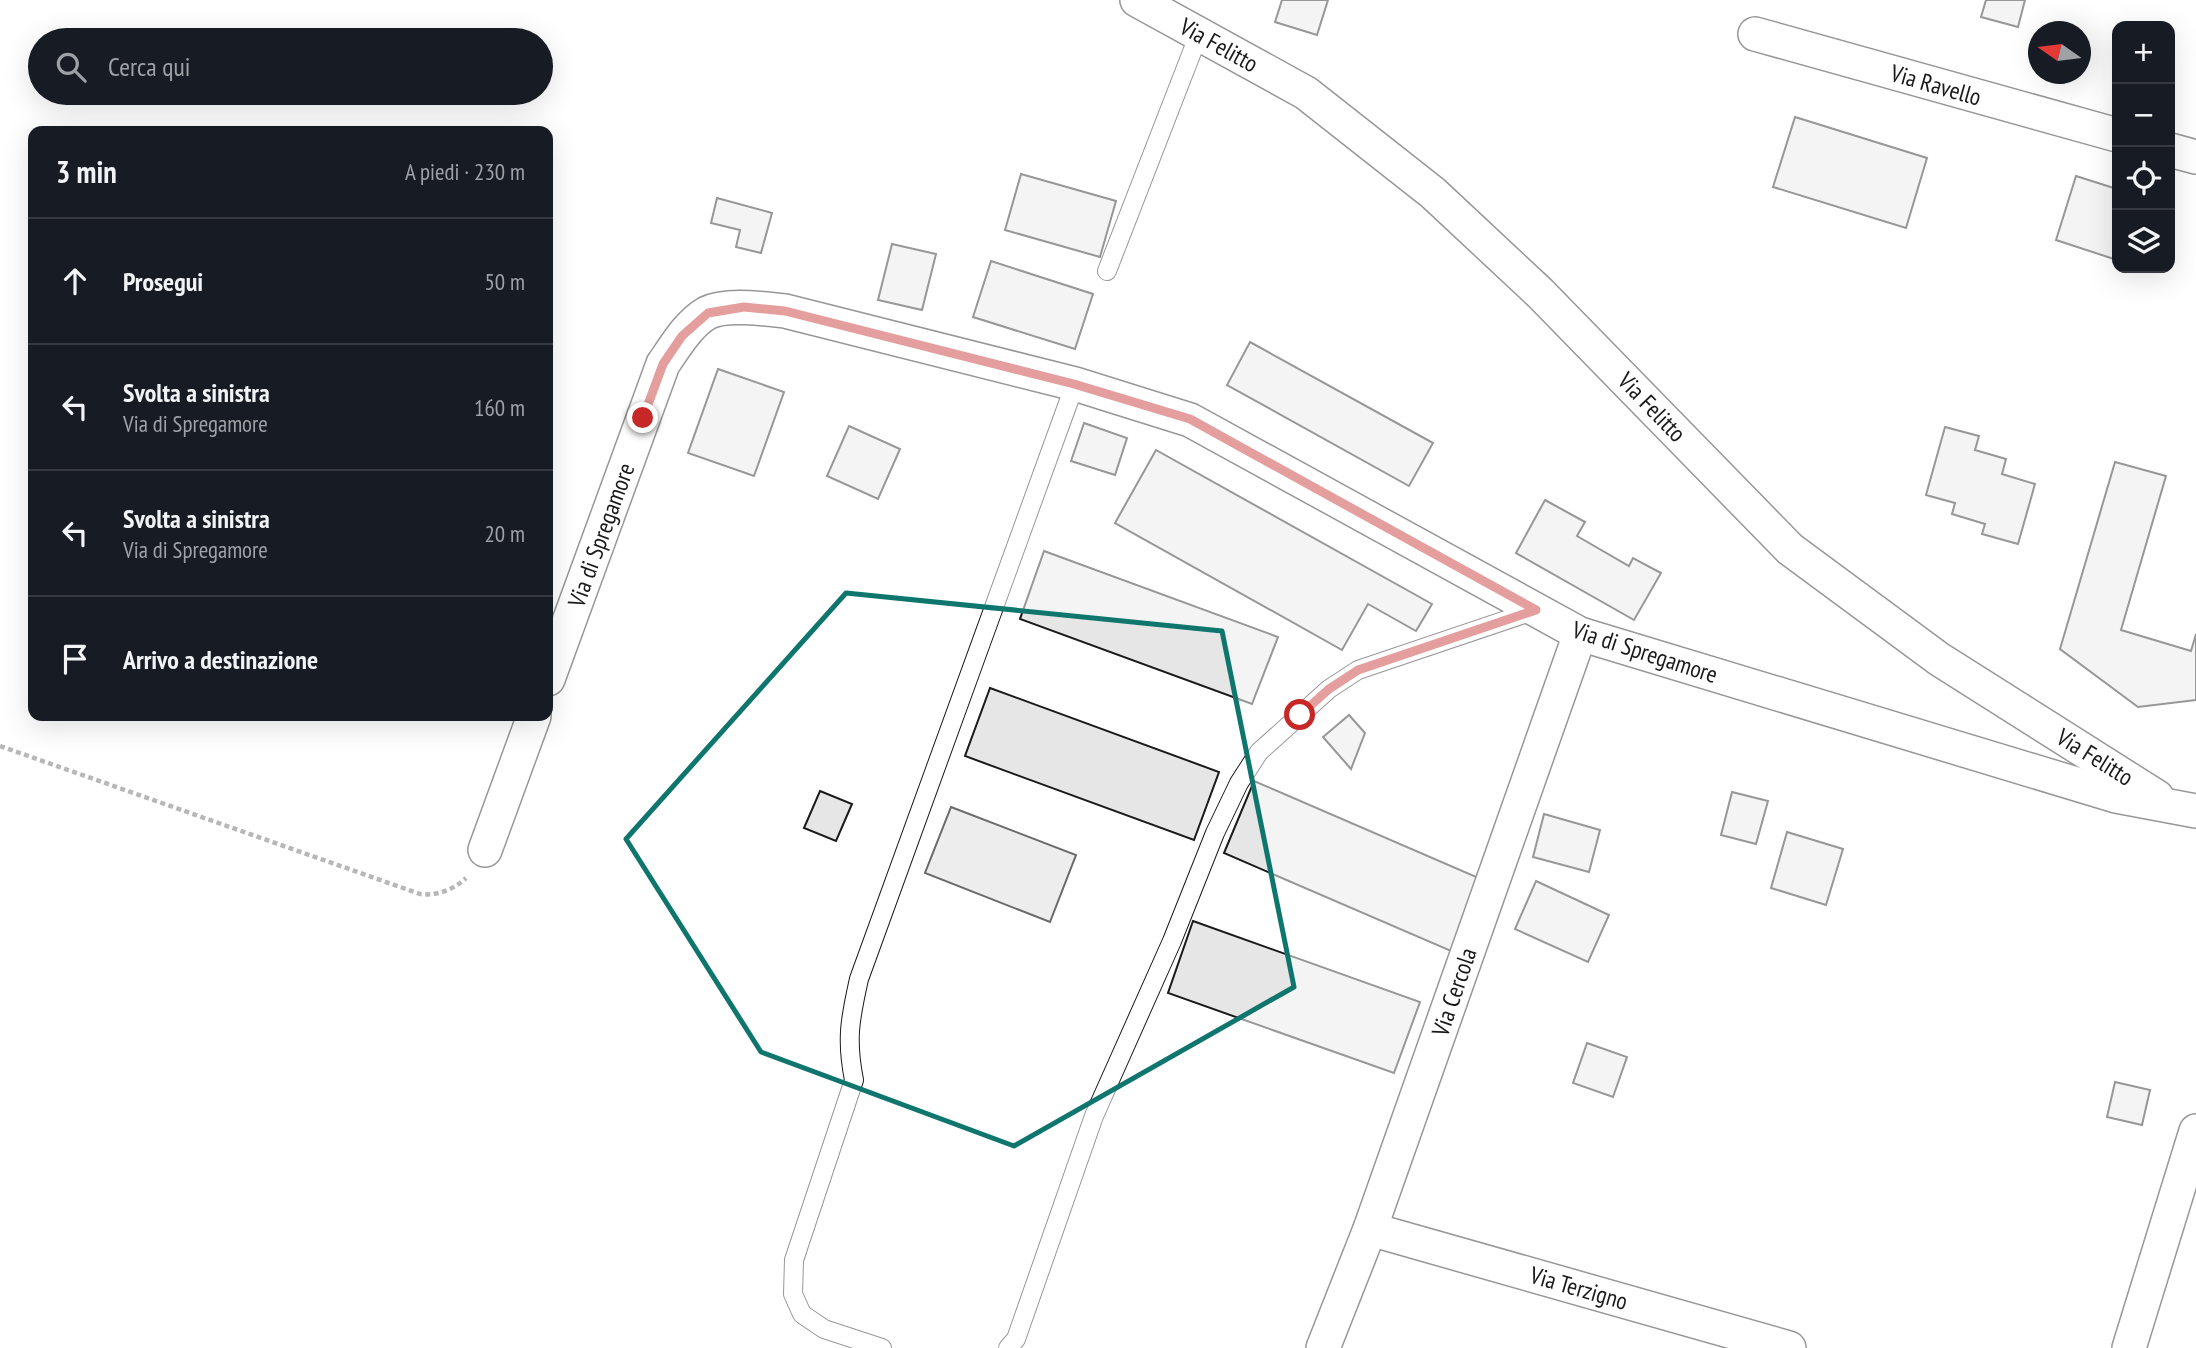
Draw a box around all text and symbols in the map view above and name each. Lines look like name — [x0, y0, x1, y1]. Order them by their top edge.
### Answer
street label: Via Felitto — [1173, 10, 1264, 79]
north arrow — [2028, 21, 2091, 84]
map controls — [2112, 21, 2175, 273]
button: + — [2112, 21, 2175, 84]
search box — [28, 28, 553, 105]
icon: search — [52, 48, 90, 86]
text: Cerca qui — [108, 50, 190, 83]
street label: Via Ravello — [1886, 57, 1985, 113]
button: − — [2112, 84, 2175, 147]
button: locate — [2112, 147, 2175, 210]
text: 3 min — [56, 152, 117, 191]
text: A piedi · 230 m — [405, 157, 525, 186]
button: layers — [2112, 210, 2175, 273]
icon: ahead — [56, 262, 94, 300]
text: Prosegui — [123, 265, 203, 298]
text: 50 m — [484, 267, 525, 296]
street label: Via Felitto — [1611, 365, 1693, 448]
text: Svolta a sinistra — [123, 376, 270, 409]
icon: left — [56, 388, 94, 426]
text: 160 m — [474, 393, 525, 422]
route end — [627, 402, 658, 433]
text: Via di Spregamore — [123, 409, 268, 438]
street label: Via di Spregamore — [560, 459, 641, 612]
text: Svolta a sinistra — [123, 502, 270, 535]
icon: left — [56, 514, 94, 552]
text: 20 m — [484, 519, 525, 548]
text: Via di Spregamore — [123, 535, 268, 564]
street label: Via di Spregamore — [1567, 614, 1722, 690]
icon: arrive — [56, 640, 94, 678]
text: Arrivo a destinazione — [123, 643, 318, 676]
route start — [1284, 699, 1315, 730]
street label: Via Felitto — [2050, 721, 2139, 793]
street label: Via Cercola — [1424, 944, 1484, 1041]
street label: Via Terzigno — [1526, 1259, 1631, 1317]

